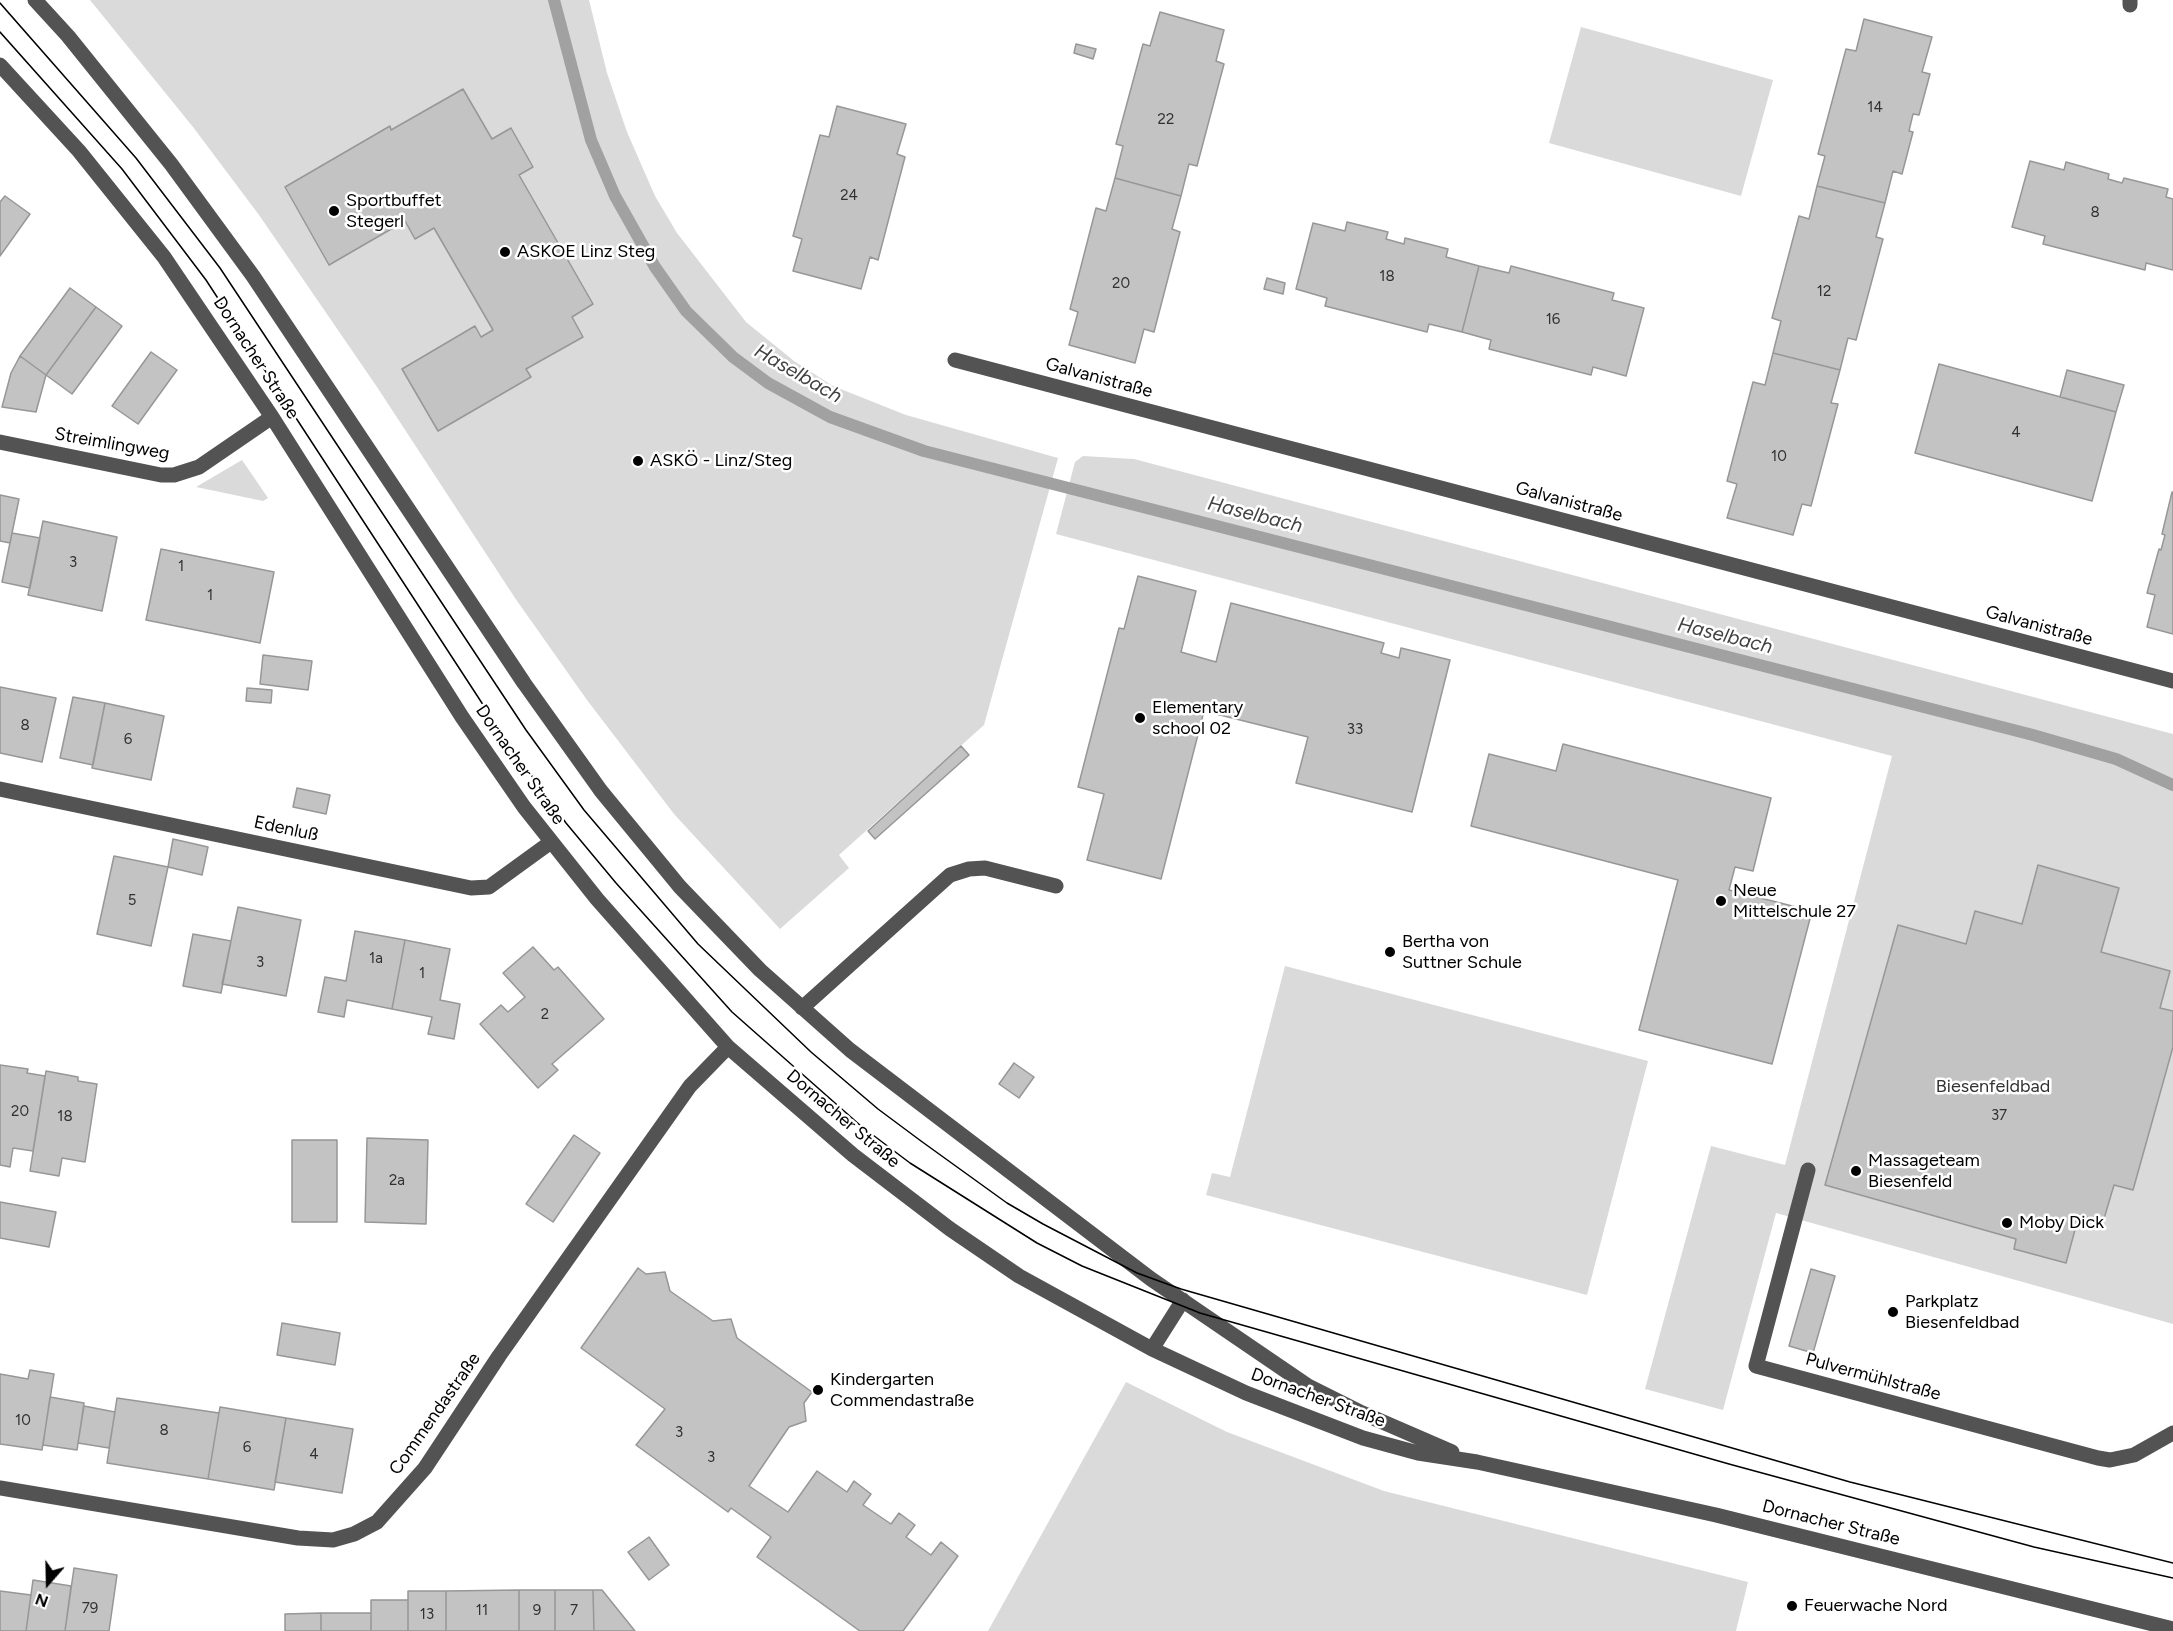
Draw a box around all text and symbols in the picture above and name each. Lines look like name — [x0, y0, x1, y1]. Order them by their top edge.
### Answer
house number: 14 — [1867, 99, 1883, 117]
house number: 22 — [1158, 111, 1174, 129]
house number: 24 — [840, 187, 858, 205]
place label: Sportbuffet Stegerl — [346, 190, 441, 232]
marker: Sportbuffet Stegerl — [327, 204, 341, 218]
house number: 8 — [2090, 204, 2100, 222]
place label: ASKOE Linz Steg — [517, 241, 655, 263]
marker: ASKOE Linz Steg — [498, 245, 512, 259]
house number: 18 — [1379, 268, 1395, 286]
house number: 20 — [1112, 275, 1130, 293]
house number: 12 — [1817, 283, 1831, 301]
street label: Dornacher Straße — [208, 293, 304, 423]
house number: 16 — [1546, 311, 1560, 329]
water label: Haselbach — [750, 339, 846, 409]
street label: Galvanistraße — [1043, 353, 1155, 403]
street label: Streimlingweg — [53, 423, 171, 465]
house number: 4 — [2011, 424, 2021, 442]
house number: 10 — [1771, 448, 1787, 466]
place label: ASKÖ - Linz/Steg — [650, 450, 792, 472]
marker: ASKÖ - Linz/Steg — [631, 454, 645, 468]
street label: Galvanistraße — [1513, 477, 1625, 527]
water label: Haselbach — [1205, 492, 1305, 538]
house number: 3 — [69, 554, 77, 572]
house number: 1 — [178, 558, 184, 576]
house number: 1 — [207, 587, 213, 605]
street label: Galvanistraße — [1983, 601, 2095, 651]
water label: Haselbach — [1675, 613, 1775, 659]
place label: Elementary school 02 — [1152, 697, 1243, 740]
street label: Dornacher Straße — [471, 701, 569, 829]
marker: Elementary school 02 — [1133, 711, 1147, 725]
house number: 8 — [20, 717, 30, 735]
house number: 33 — [1347, 721, 1363, 739]
house number: 6 — [124, 731, 132, 749]
street label: Edenluß — [252, 812, 320, 846]
place label: Neue Mittelschule 27 — [1733, 880, 1856, 922]
house number: 5 — [128, 892, 136, 910]
marker: Neue Mittelschule 27 — [1714, 894, 1728, 908]
place label: Bertha von Suttner Schule — [1402, 931, 1522, 974]
marker: Bertha von Suttner Schule — [1383, 945, 1397, 959]
house number: 1a — [369, 950, 383, 968]
house number: 3 — [256, 954, 264, 972]
house number: 1 — [419, 965, 425, 983]
house number: 2 — [541, 1006, 549, 1024]
street label: Dornacher Straße — [782, 1065, 904, 1173]
park label: Biesenfeldbad — [1936, 1076, 2050, 1098]
house number: 20 — [11, 1103, 29, 1121]
house number: 37 — [1991, 1107, 2007, 1125]
house number: 18 — [57, 1108, 73, 1126]
place label: Massageteam Biesenfeld — [1868, 1150, 1980, 1192]
marker: Massageteam Biesenfeld — [1849, 1164, 1863, 1178]
house number: 2a — [389, 1172, 405, 1190]
place label: Moby Dick — [2019, 1212, 2104, 1234]
marker: Moby Dick — [2000, 1216, 2014, 1230]
place label: Parkplatz Biesenfeldbad — [1905, 1291, 2019, 1334]
marker: Parkplatz Biesenfeldbad — [1886, 1305, 1900, 1319]
street label: Commendastraße — [385, 1349, 485, 1479]
street label: Pulvermühlstraße — [1803, 1349, 1943, 1405]
street label: Dornacher Straße — [1248, 1364, 1388, 1432]
place label: Kindergarten Commendastraße — [830, 1369, 974, 1412]
marker: Kindergarten Commendastraße — [811, 1383, 825, 1397]
house number: 10 — [15, 1412, 31, 1430]
house number: 8 — [159, 1422, 169, 1440]
house number: 3 — [675, 1424, 683, 1442]
house number: 6 — [243, 1439, 251, 1457]
house number: 4 — [309, 1446, 319, 1464]
house number: 3 — [707, 1449, 715, 1467]
street label: Dornacher Straße — [1760, 1495, 1902, 1551]
north arrow — [18, 1553, 78, 1613]
text: N — [33, 1589, 51, 1611]
place label: Feuerwache Nord — [1804, 1595, 1948, 1617]
marker: Feuerwache Nord — [1785, 1599, 1799, 1613]
house number: 79 — [82, 1600, 98, 1618]
house number: 11 — [476, 1602, 488, 1620]
house number: 9 — [533, 1602, 541, 1620]
house number: 7 — [570, 1602, 578, 1620]
house number: 13 — [420, 1606, 434, 1624]

